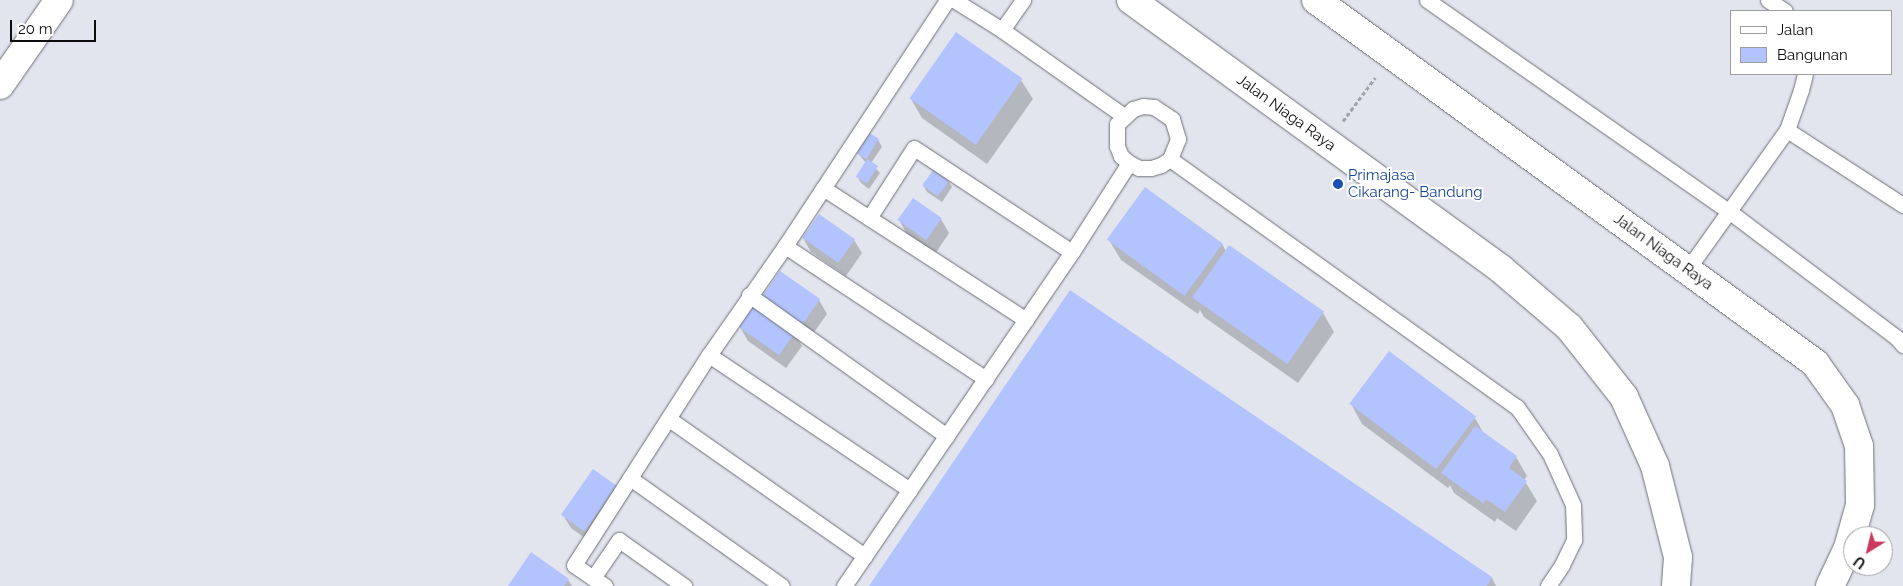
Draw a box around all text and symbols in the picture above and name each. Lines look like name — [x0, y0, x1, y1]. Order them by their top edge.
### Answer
scale bar — [12, 10, 99, 42]
legend — [1730, 10, 1893, 75]
text: 20 m — [18, 20, 53, 38]
text: Jalan — [1777, 21, 1813, 39]
text: Bangunan — [1777, 46, 1848, 64]
street label: Jalan Niaga Raya — [1233, 71, 1339, 155]
place label: Primajasa Cikarang- Bandung — [1348, 166, 1482, 201]
marker: Primajasa Cikarang- Bandung — [1332, 178, 1344, 190]
street label: Jalan Niaga Raya — [1610, 210, 1716, 294]
north arrow — [1843, 526, 1893, 576]
text: U — [1851, 553, 1869, 572]

